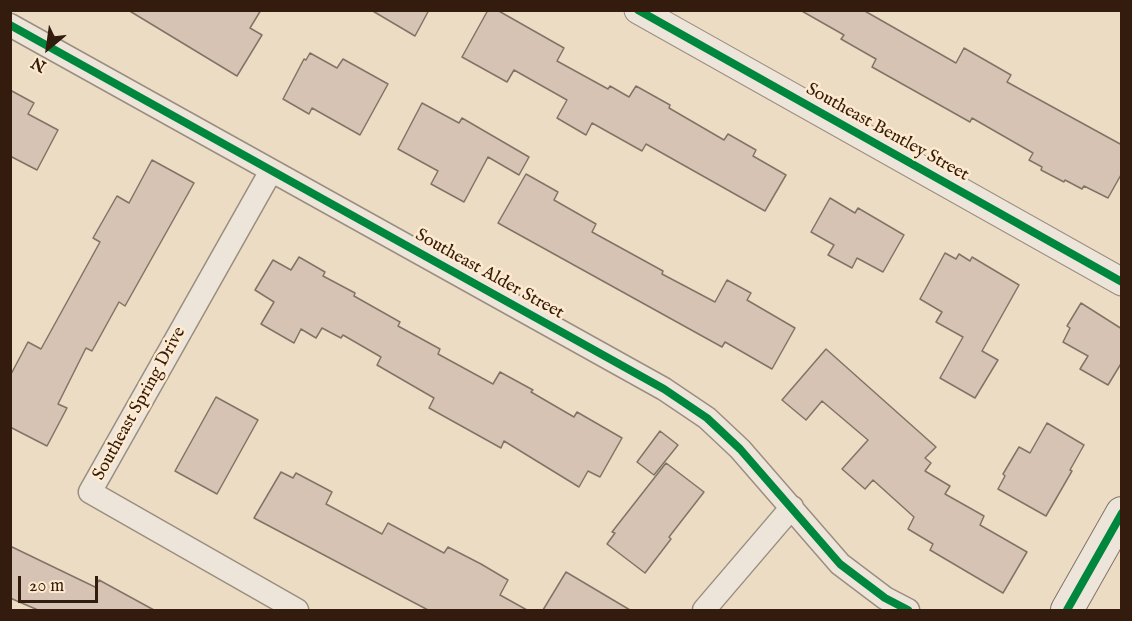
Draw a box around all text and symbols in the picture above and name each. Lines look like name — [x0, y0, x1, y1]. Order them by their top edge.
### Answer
north arrow — [18, 18, 78, 78]
text: N — [28, 52, 50, 76]
street label: Southeast Bentley Street — [802, 79, 972, 187]
street label: Southeast Alder Street — [411, 225, 567, 325]
street label: Southeast Spring Drive — [89, 324, 191, 484]
scale bar — [21, 564, 100, 602]
text: 20 m — [29, 575, 64, 598]

